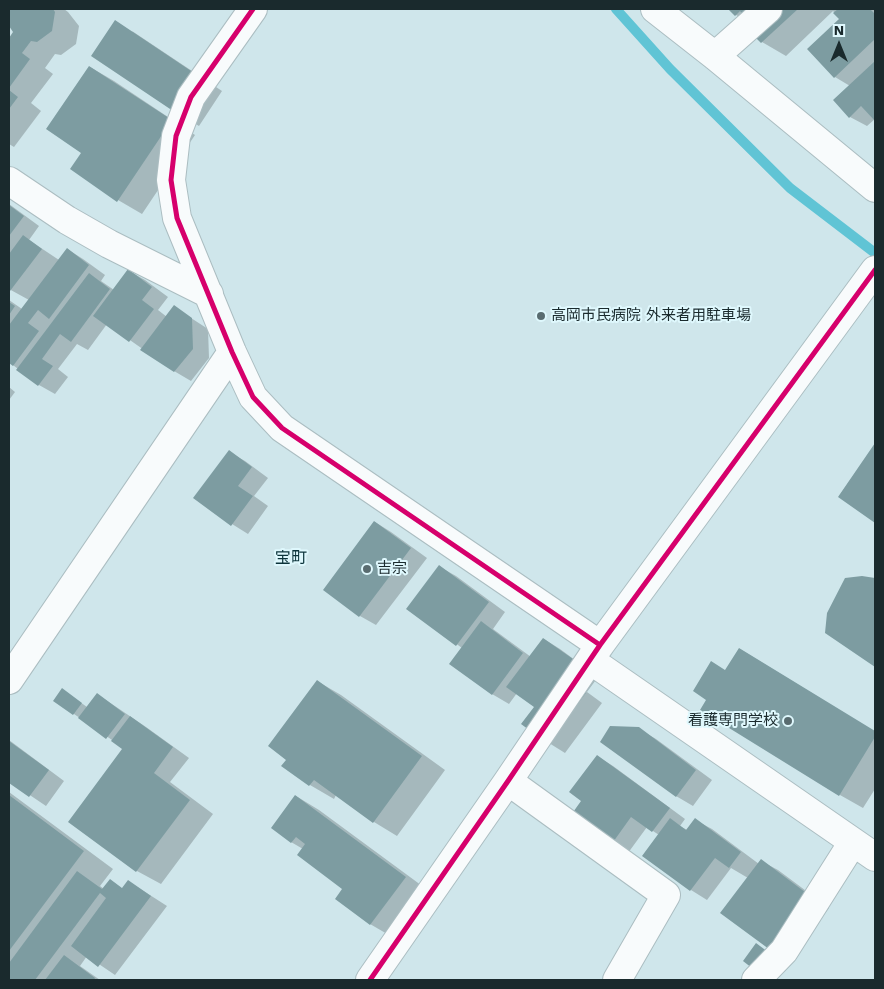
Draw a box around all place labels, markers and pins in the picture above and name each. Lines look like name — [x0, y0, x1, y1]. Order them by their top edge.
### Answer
place label: 高岡市民病院 外来者用駐車場 — [551, 307, 751, 325]
marker: 高岡市民病院 外来者用駐車場 — [535, 310, 547, 322]
place label: 吉宗 — [377, 560, 407, 578]
marker: 吉宗 — [361, 563, 373, 575]
place label: 看護専門学校 — [688, 712, 778, 730]
marker: 看護専門学校 — [782, 715, 794, 727]

